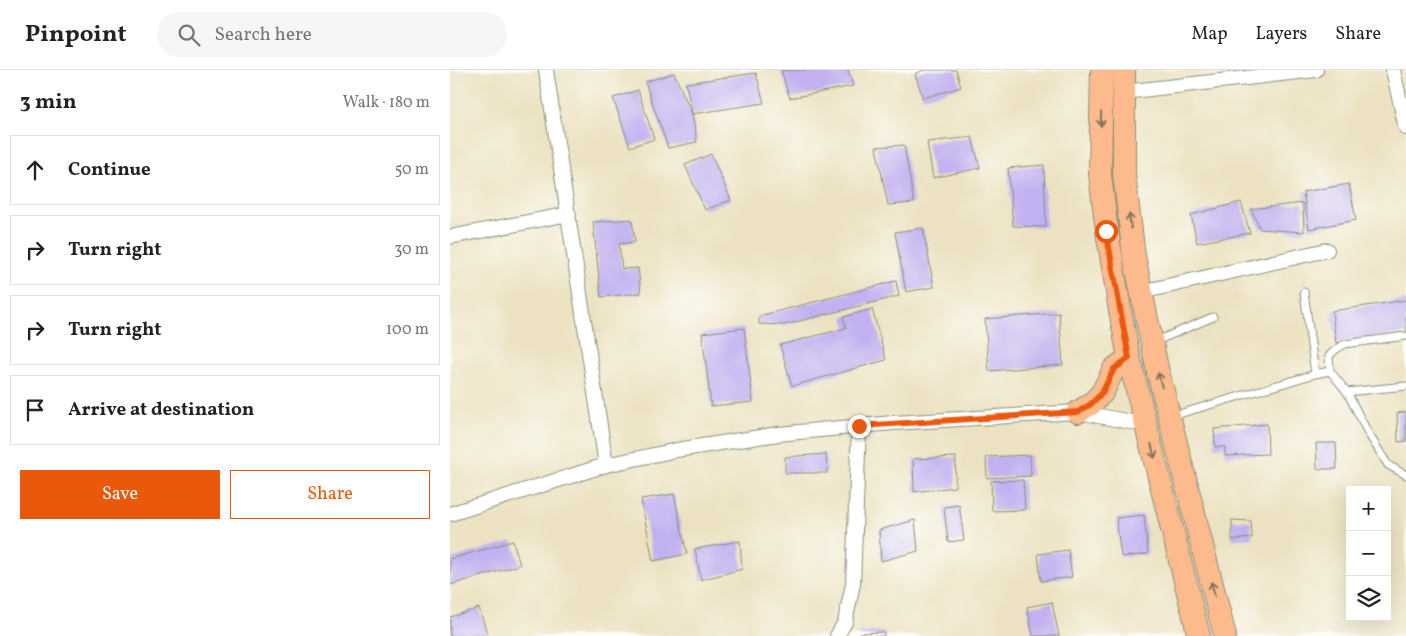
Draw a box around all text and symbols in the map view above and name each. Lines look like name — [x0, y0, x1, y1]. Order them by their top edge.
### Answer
search box — [157, 12, 507, 57]
text: Pinpoint — [25, 18, 127, 52]
icon: search — [175, 21, 203, 49]
text: Search here — [215, 22, 312, 48]
text: Map — [1191, 22, 1227, 47]
text: Layers — [1255, 22, 1307, 47]
text: Share — [1335, 22, 1381, 47]
text: 3 min — [20, 88, 76, 117]
text: Walk · 180 m — [343, 92, 430, 114]
one-way arrow — [1096, 110, 1106, 126]
icon: ahead — [21, 156, 49, 184]
text: Continue — [68, 157, 151, 183]
text: 50 m — [395, 159, 429, 181]
one-way arrow — [1125, 213, 1135, 229]
route start — [1095, 220, 1118, 243]
icon: right — [21, 236, 49, 264]
text: Turn right — [68, 237, 161, 263]
text: 30 m — [394, 239, 429, 261]
icon: right — [21, 316, 49, 344]
text: Turn right — [68, 317, 161, 343]
text: 100 m — [386, 319, 429, 341]
one-way arrow — [1155, 373, 1164, 389]
icon: arrive — [21, 396, 49, 424]
text: Arrive at destination — [68, 397, 254, 423]
route end — [848, 415, 871, 438]
one-way arrow — [1149, 442, 1158, 458]
button: Save — [20, 470, 220, 519]
button: Share — [230, 470, 430, 519]
map controls — [1346, 486, 1391, 621]
button: + — [1346, 486, 1391, 531]
button: − — [1346, 531, 1391, 576]
button: layers — [1346, 576, 1391, 621]
one-way arrow — [1208, 581, 1217, 597]

